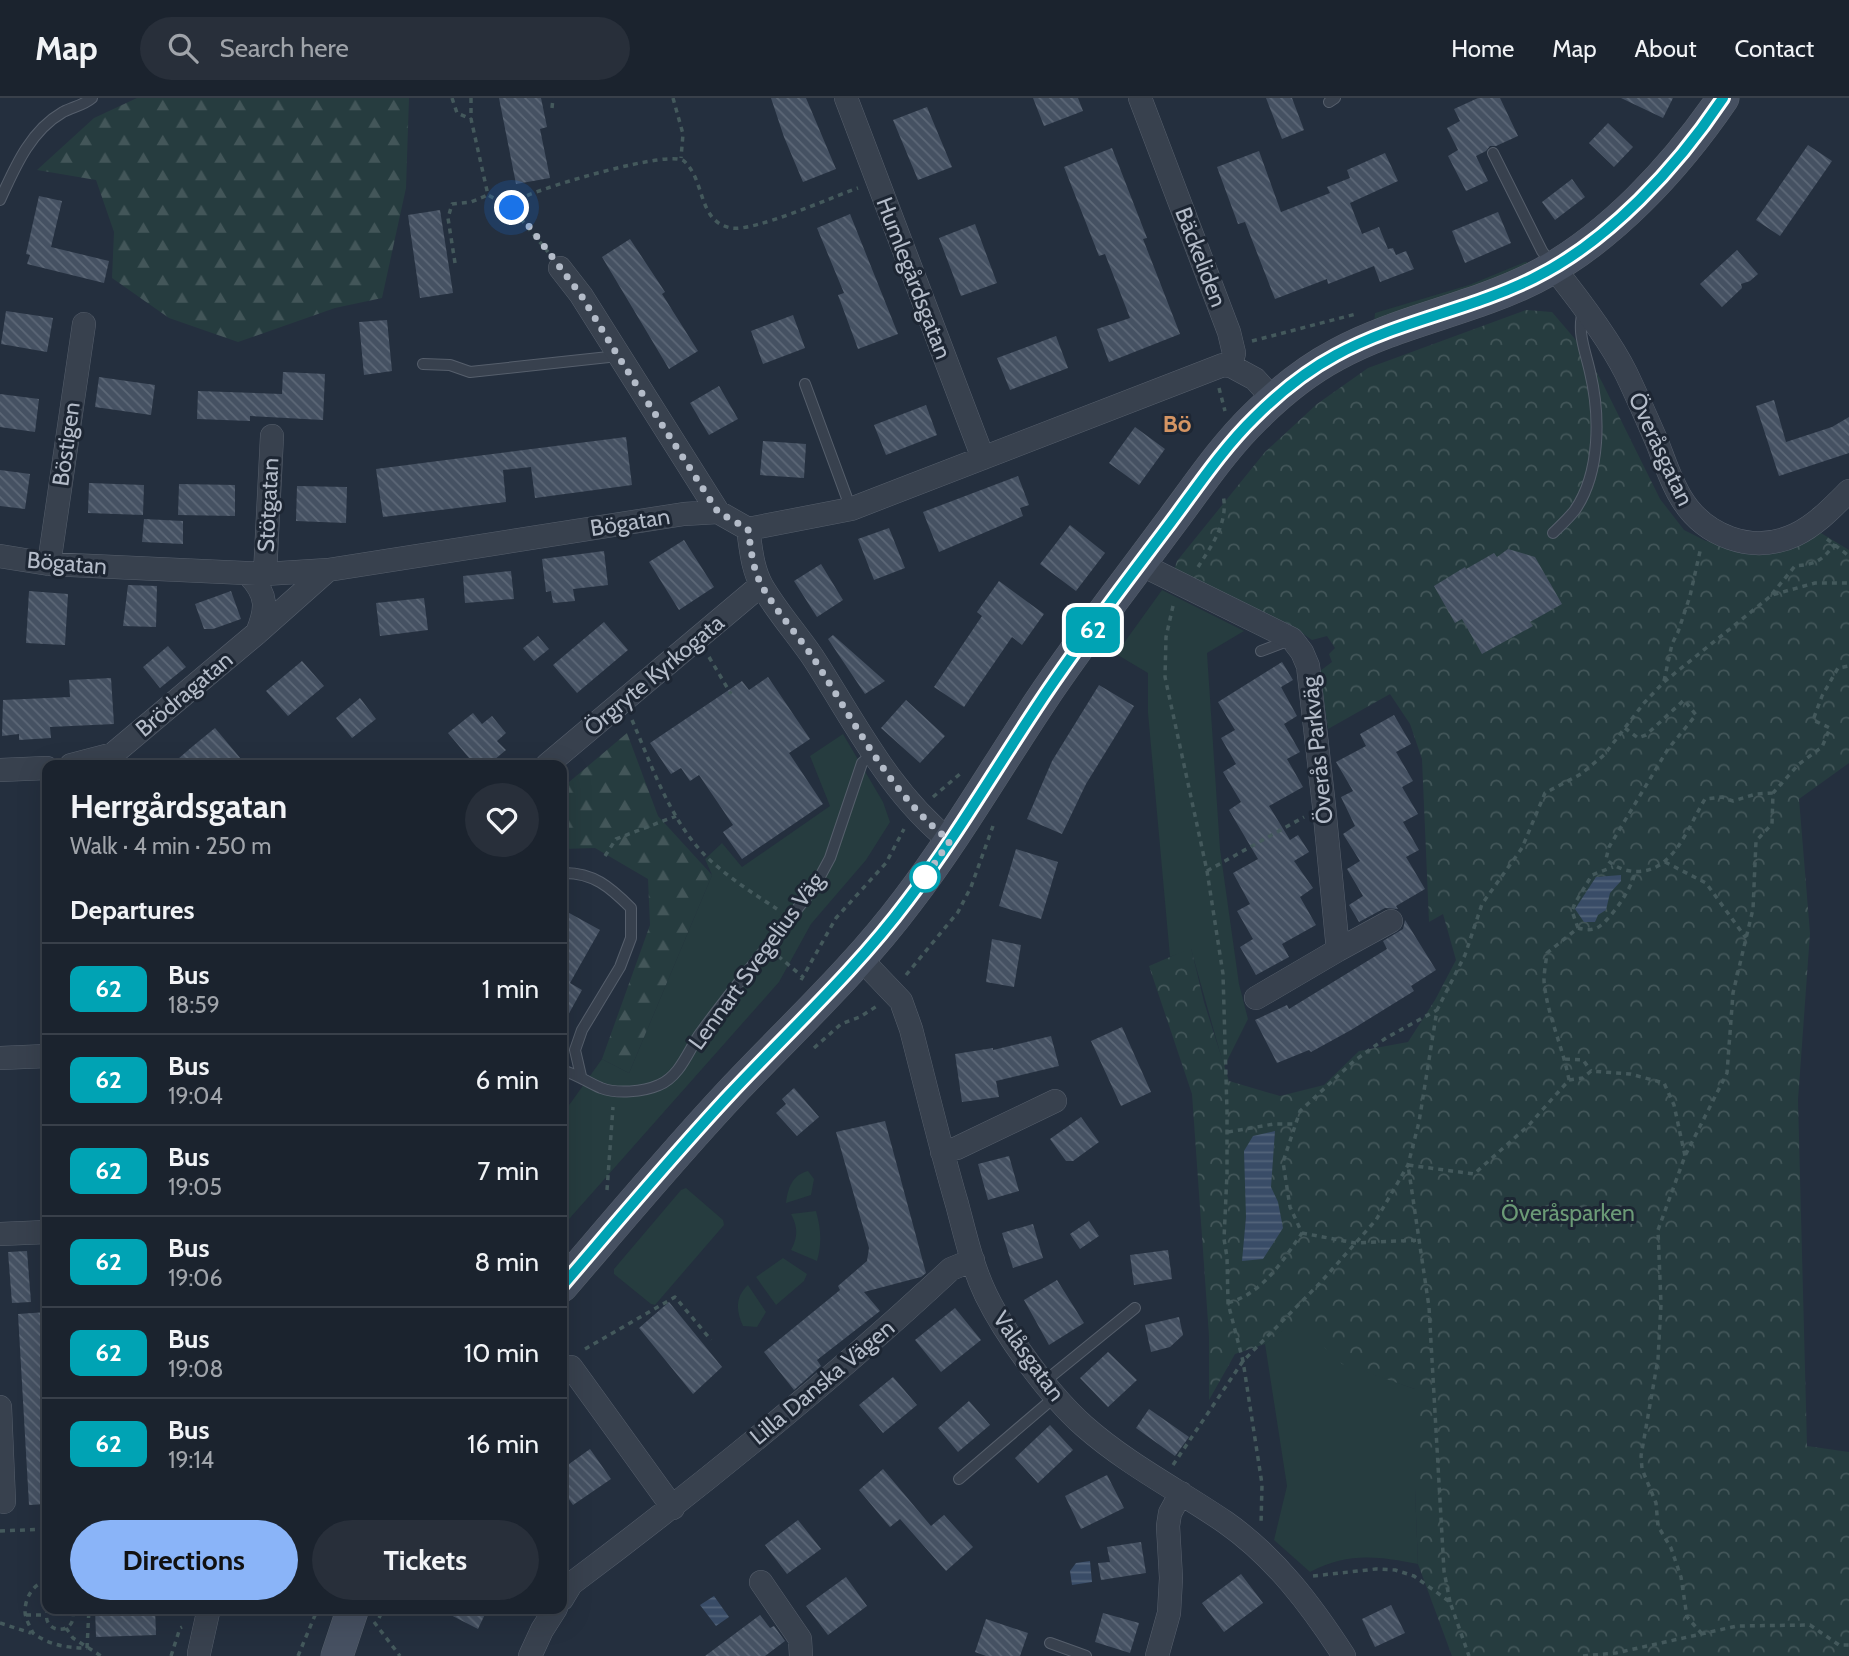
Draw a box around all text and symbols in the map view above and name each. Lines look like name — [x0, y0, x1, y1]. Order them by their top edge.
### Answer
search box — [140, 17, 630, 80]
text: Map — [35, 28, 98, 68]
icon: search — [164, 29, 202, 67]
text: Search here — [220, 32, 349, 64]
text: Home — [1451, 34, 1514, 63]
text: Map — [1552, 34, 1597, 63]
text: About — [1635, 34, 1697, 63]
text: Contact — [1735, 34, 1814, 63]
your location — [494, 190, 529, 225]
street label: Humlegårdsgatan — [870, 193, 958, 363]
street label: Bäckeliden — [1169, 203, 1233, 311]
street label: Överåsgatan — [1622, 388, 1700, 510]
street label: Böstigen — [46, 400, 86, 488]
district label: Bö — [1163, 409, 1192, 438]
street label: Stötgatan — [252, 457, 284, 553]
street label: Bögatan — [588, 502, 672, 542]
street label: Bögatan — [26, 546, 108, 580]
line badge: 62 — [1062, 607, 1124, 653]
street label: Örgryte Kyrkogata — [578, 608, 730, 742]
text: 62 — [1080, 615, 1106, 644]
street label: Brödragatan — [130, 645, 238, 743]
street label: Överås Parkväg — [1295, 674, 1339, 825]
button: heart — [465, 783, 539, 857]
text: Herrgårdsgatan — [70, 786, 287, 826]
text: Walk · 4 min · 250 m — [70, 832, 272, 860]
unlabelled marker — [910, 862, 940, 892]
street label: Lennart Svegelius Väg — [682, 867, 830, 1055]
text: Departures — [70, 894, 194, 926]
text: Bus — [168, 959, 209, 991]
text: 1 min — [482, 973, 539, 1005]
text: 62 — [95, 974, 122, 1003]
text: 18:59 — [168, 991, 220, 1019]
text: Bus — [168, 1050, 209, 1082]
text: 6 min — [476, 1064, 539, 1096]
text: 62 — [95, 1065, 122, 1094]
text: 19:04 — [168, 1082, 223, 1110]
text: Bus — [168, 1141, 209, 1173]
text: 7 min — [477, 1155, 539, 1187]
text: 62 — [95, 1156, 122, 1185]
text: 19:05 — [168, 1173, 222, 1201]
park label: Överåsparken — [1501, 1199, 1635, 1227]
text: Bus — [168, 1232, 209, 1264]
text: 8 min — [475, 1246, 539, 1278]
text: 62 — [95, 1247, 122, 1276]
text: 19:06 — [168, 1264, 222, 1292]
street label: Valåsgatan — [987, 1306, 1071, 1406]
street label: Lilla Danska Vägen — [744, 1313, 900, 1451]
text: Bus — [168, 1323, 209, 1355]
text: 10 min — [464, 1337, 539, 1369]
text: 62 — [95, 1338, 122, 1367]
text: 19:08 — [168, 1355, 223, 1383]
text: Bus — [168, 1414, 209, 1446]
text: 16 min — [467, 1428, 539, 1460]
text: 62 — [95, 1429, 122, 1458]
text: 19:14 — [168, 1446, 214, 1474]
button: Directions — [70, 1520, 298, 1600]
button: Tickets — [312, 1520, 539, 1600]

